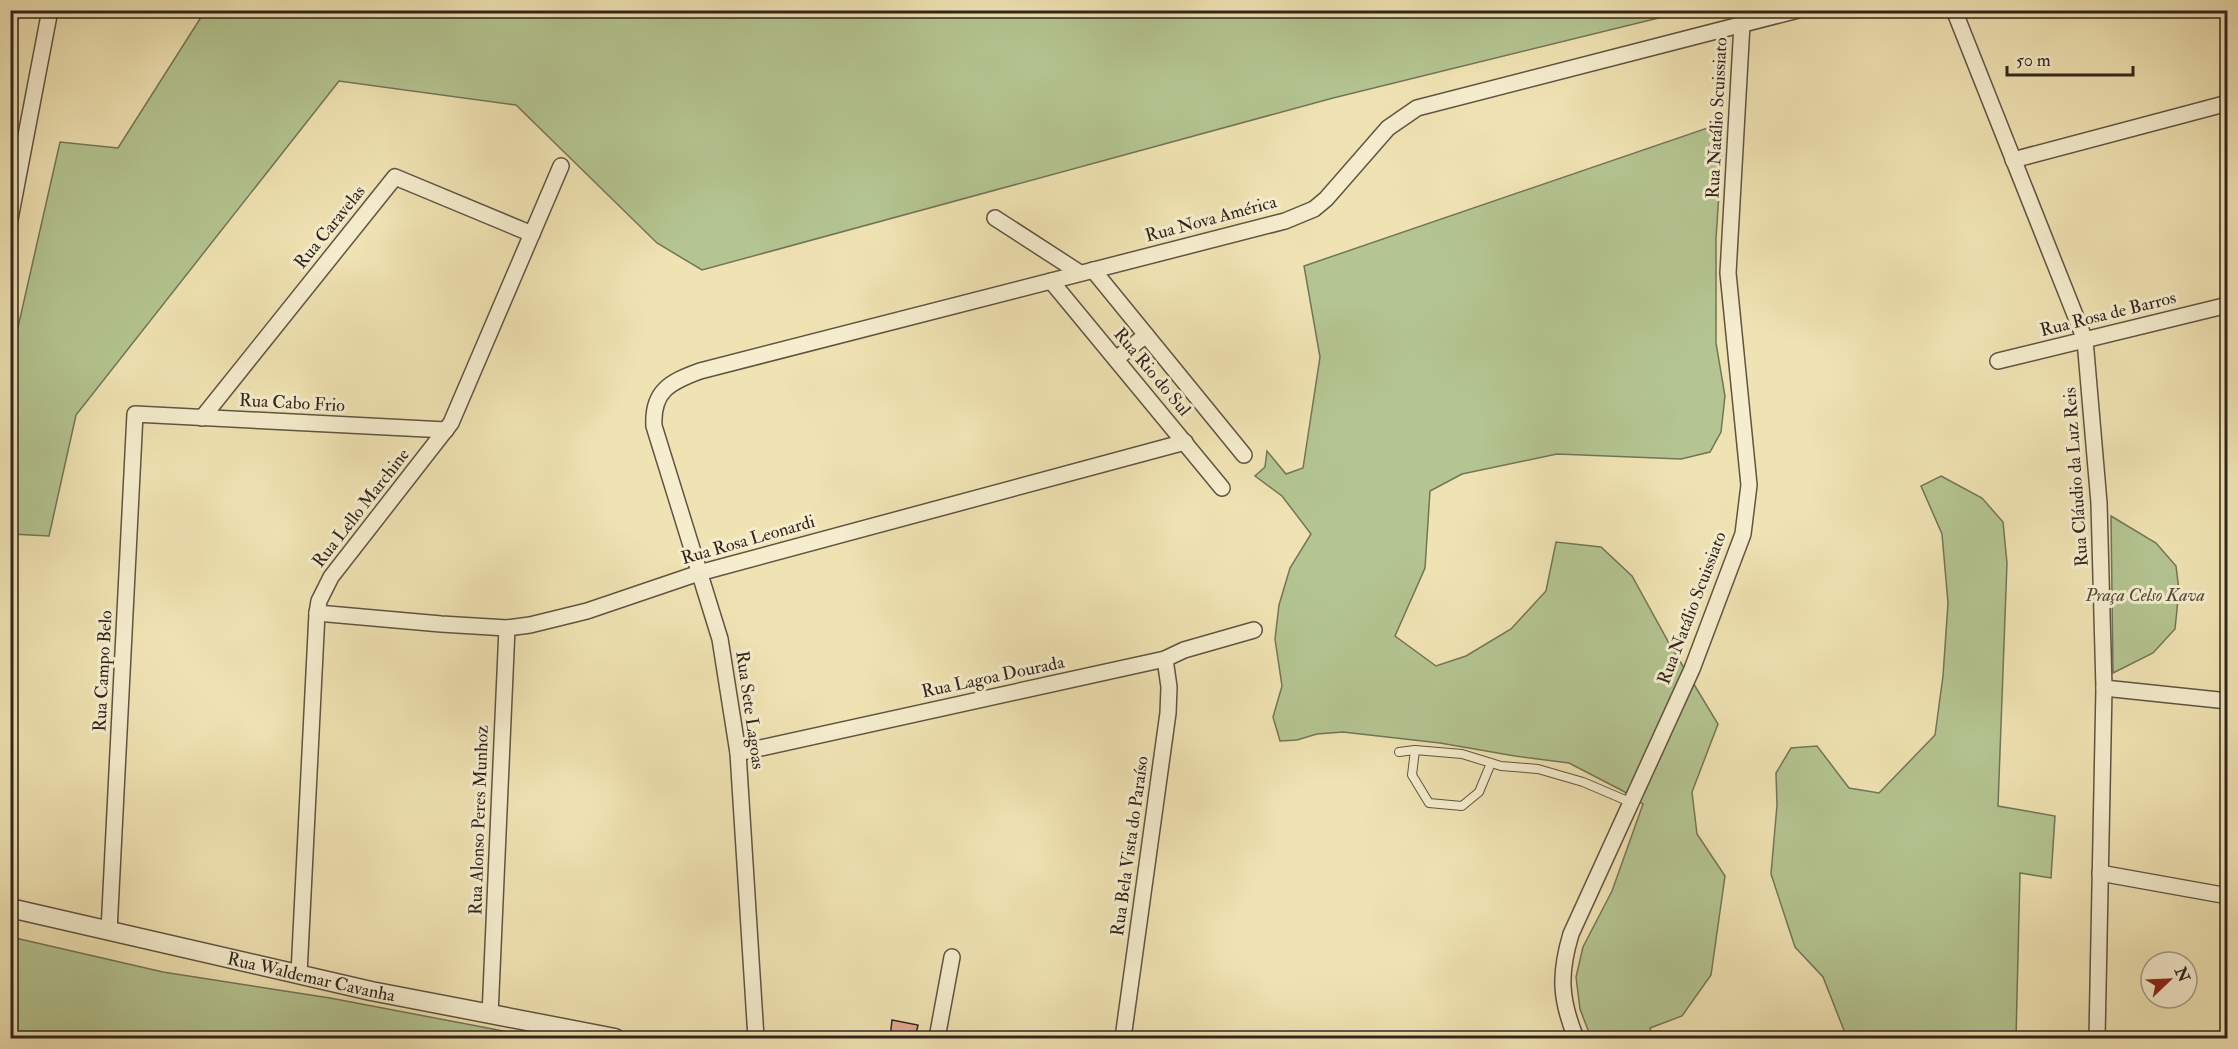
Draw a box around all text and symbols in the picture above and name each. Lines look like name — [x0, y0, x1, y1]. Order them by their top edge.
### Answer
street label: Rua Natálio Scuissiato — [1701, 36, 1733, 199]
scale bar — [2007, 39, 2133, 77]
text: 50 m — [2016, 49, 2051, 72]
street label: Rua Caravelas — [289, 181, 371, 273]
street label: Rua Nova América — [1143, 190, 1280, 248]
street label: Rua Rosa de Barros — [2038, 286, 2178, 342]
street label: Rua Rio do Sul — [1108, 323, 1196, 421]
street label: Rua Cláudio da Luz Reis — [2058, 386, 2094, 568]
street label: Rua Cabo Frio — [239, 389, 346, 417]
street label: Rua Lello Marchine — [307, 443, 415, 572]
street label: Rua Rosa Leonardi — [678, 510, 818, 570]
street label: Rua Natálio Scuissiato — [1652, 528, 1732, 688]
park label: Praça Celso Kava — [2084, 584, 2205, 607]
street label: Rua Campo Belo — [88, 609, 118, 732]
street label: Rua Sete Lagoas — [730, 649, 770, 771]
street label: Rua Lagoa Dourada — [920, 651, 1067, 703]
street label: Rua Alonso Peres Munhoz — [464, 724, 494, 915]
street label: Rua Bela Vista do Paraíso — [1106, 754, 1154, 937]
street label: Rua Waldemar Cavanha — [225, 947, 398, 1007]
north arrow — [2139, 950, 2199, 1010]
text: N — [2169, 963, 2194, 986]

